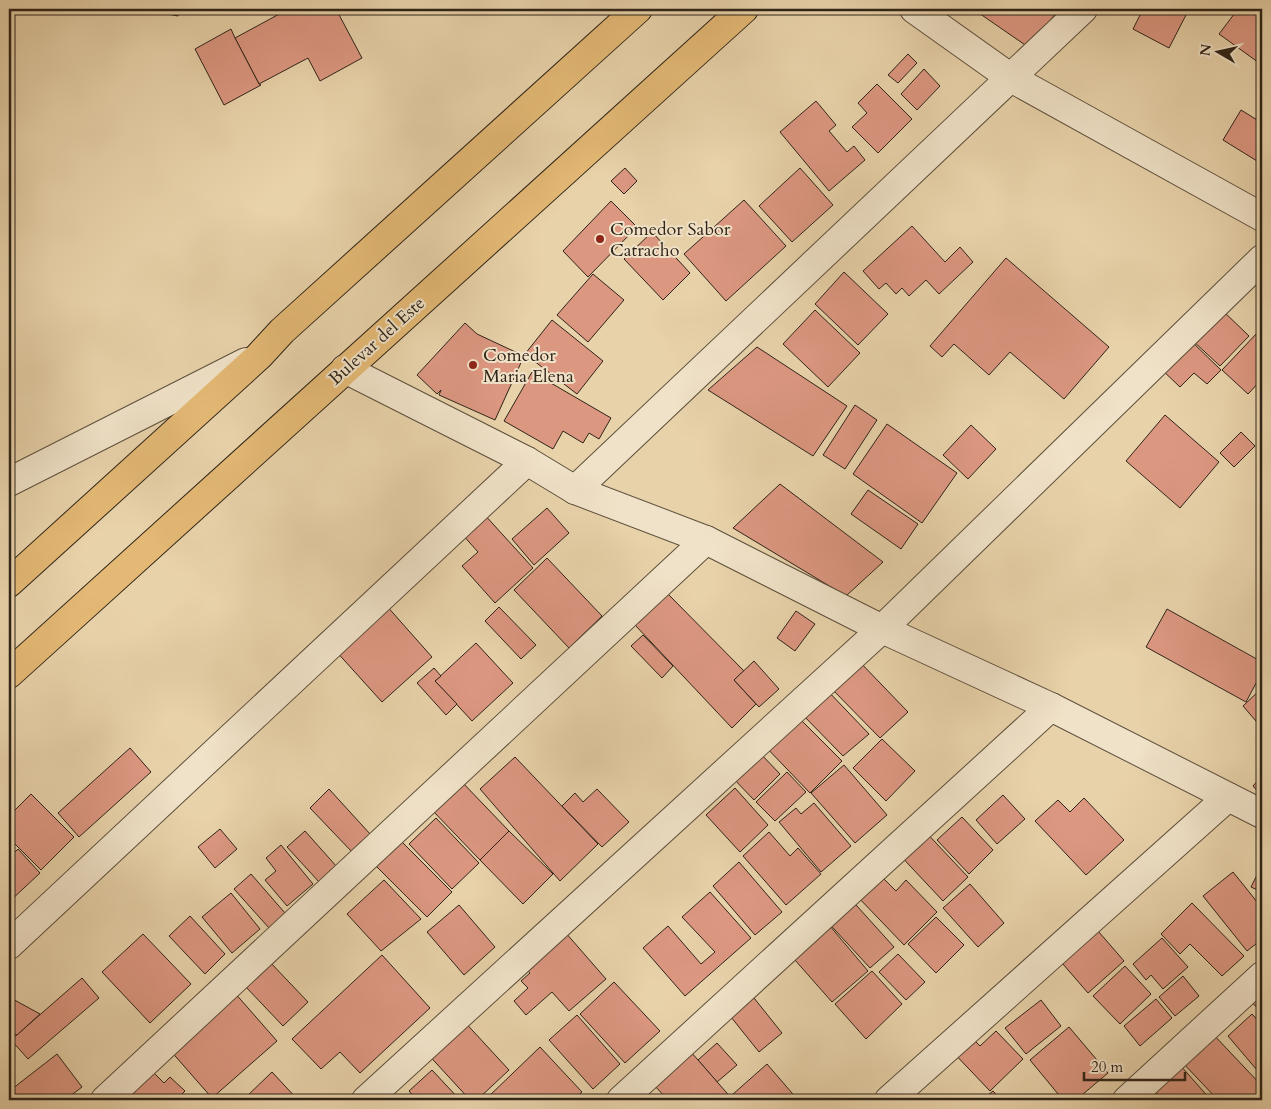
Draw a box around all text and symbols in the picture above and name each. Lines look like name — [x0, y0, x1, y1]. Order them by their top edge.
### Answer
north arrow — [1194, 28, 1244, 78]
text: N — [1195, 43, 1216, 58]
place label: Comedor Sabor Catracho — [610, 217, 731, 263]
marker: Comedor Sabor Catracho — [594, 233, 606, 245]
street label: Bulevar del Este — [324, 291, 430, 391]
place label: Comedor Maria Elena — [483, 343, 574, 389]
marker: Comedor Maria Elena — [467, 359, 479, 371]
scale bar — [1084, 1049, 1185, 1081]
text: 20 m — [1091, 1057, 1123, 1077]

